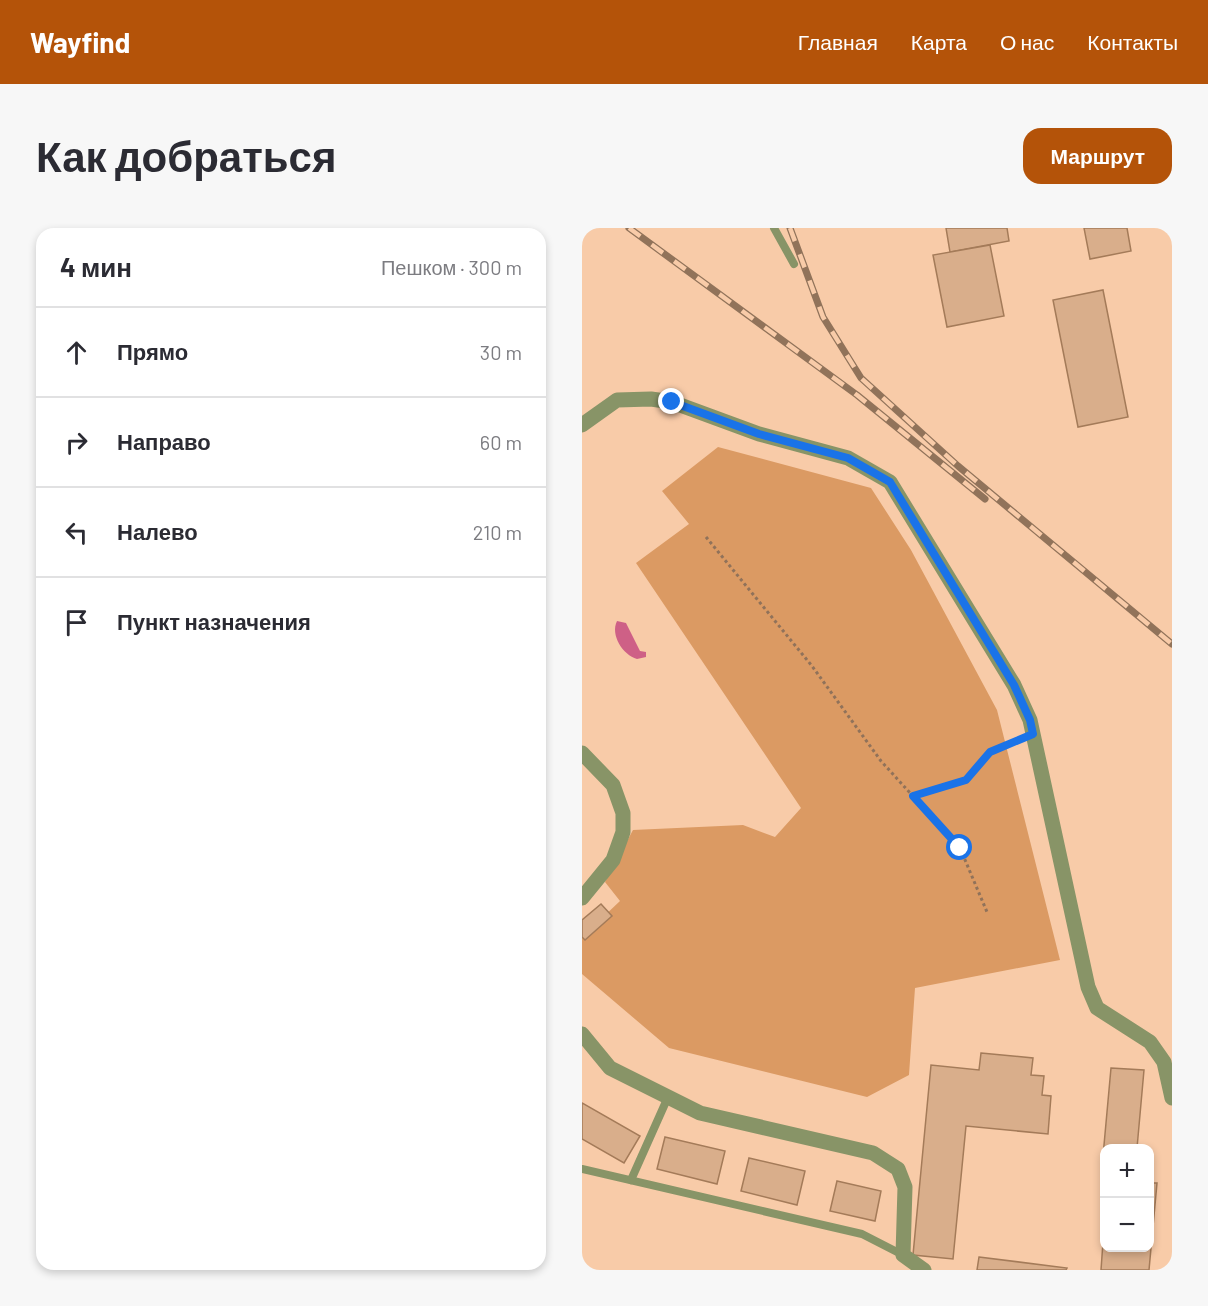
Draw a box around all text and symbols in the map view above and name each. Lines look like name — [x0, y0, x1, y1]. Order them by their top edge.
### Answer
text: Wayfind — [30, 25, 130, 59]
text: Главная — [798, 29, 878, 54]
text: Карта — [911, 29, 967, 54]
text: О нас — [1000, 29, 1054, 54]
text: Контакты — [1087, 29, 1178, 54]
button: Маршрут — [1023, 128, 1172, 184]
text: Как добраться — [36, 130, 336, 180]
text: 4 мин — [60, 251, 132, 282]
text: Пешком · 300 m — [381, 255, 522, 279]
icon: ahead — [60, 336, 93, 369]
text: Прямо — [117, 338, 188, 364]
text: 30 m — [480, 340, 522, 364]
route end — [658, 388, 684, 414]
icon: right — [60, 426, 93, 459]
text: Направо — [117, 428, 211, 454]
text: 60 m — [480, 430, 522, 454]
icon: left — [60, 516, 93, 549]
text: Налево — [117, 518, 198, 544]
text: 210 m — [473, 520, 522, 544]
icon: arrive — [60, 606, 93, 639]
text: Пункт назначения — [117, 608, 311, 634]
route start — [946, 834, 972, 860]
map controls — [1100, 1144, 1154, 1252]
button: + — [1100, 1144, 1154, 1198]
button: − — [1100, 1198, 1154, 1252]

